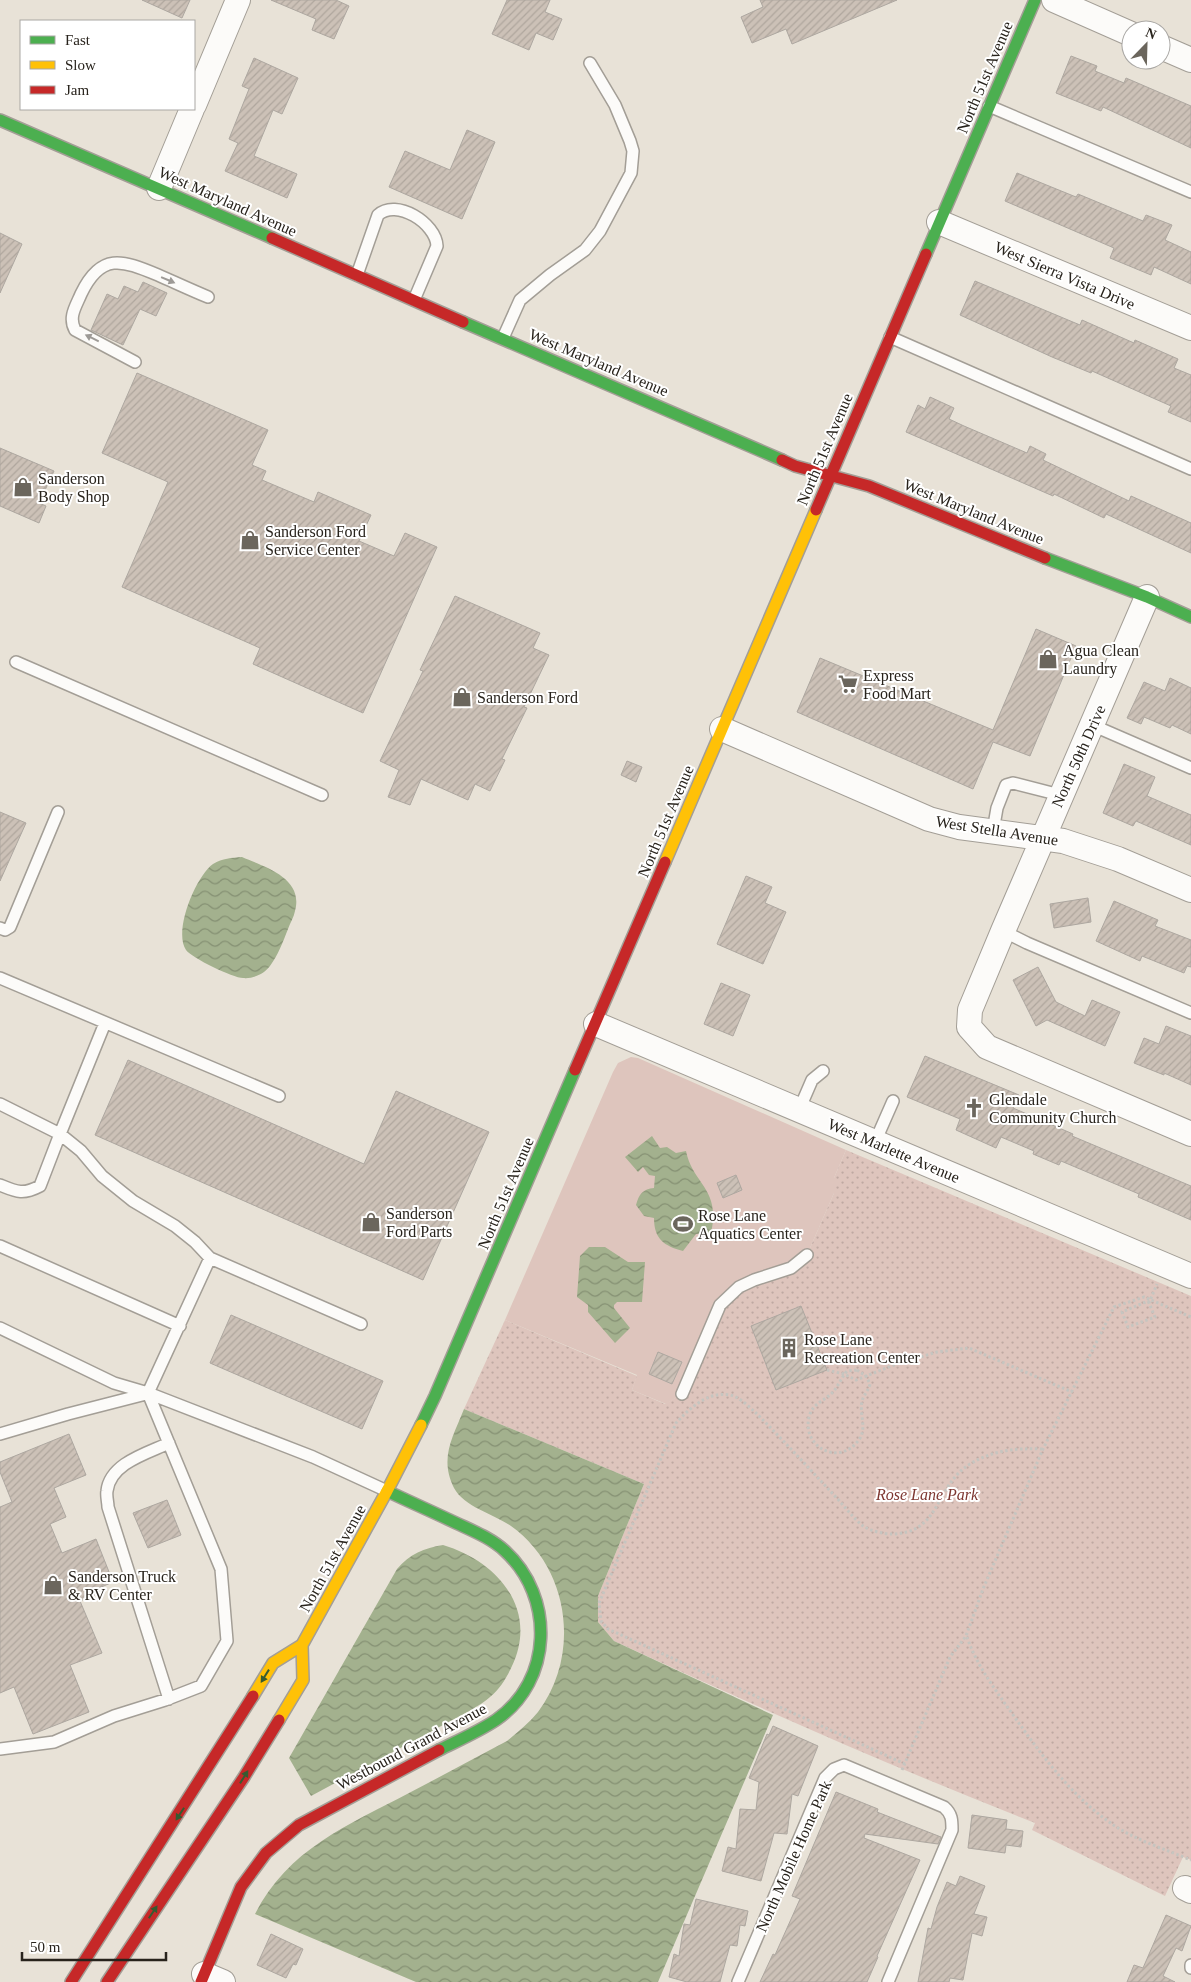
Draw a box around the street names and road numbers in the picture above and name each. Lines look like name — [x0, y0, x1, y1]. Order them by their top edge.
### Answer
street label: North 51st Avenue — [953, 19, 1016, 136]
street label: West Maryland Avenue — [156, 163, 300, 241]
street label: West Sierra Vista Drive — [992, 238, 1138, 313]
street label: West Maryland Avenue — [526, 325, 671, 400]
street label: North 51st Avenue — [793, 391, 856, 508]
street label: West Maryland Avenue — [901, 476, 1046, 548]
street label: North 50th Drive — [1048, 702, 1109, 810]
street label: North 51st Avenue — [634, 763, 697, 880]
street label: West Stella Avenue — [934, 812, 1059, 849]
street label: West Marlette Avenue — [825, 1115, 962, 1186]
street label: North 51st Avenue — [474, 1135, 537, 1252]
street label: North 51st Avenue — [296, 1502, 369, 1615]
street label: Westbound Grand Avenue — [333, 1700, 489, 1793]
street label: North Mobile Home Park — [752, 1778, 835, 1935]

